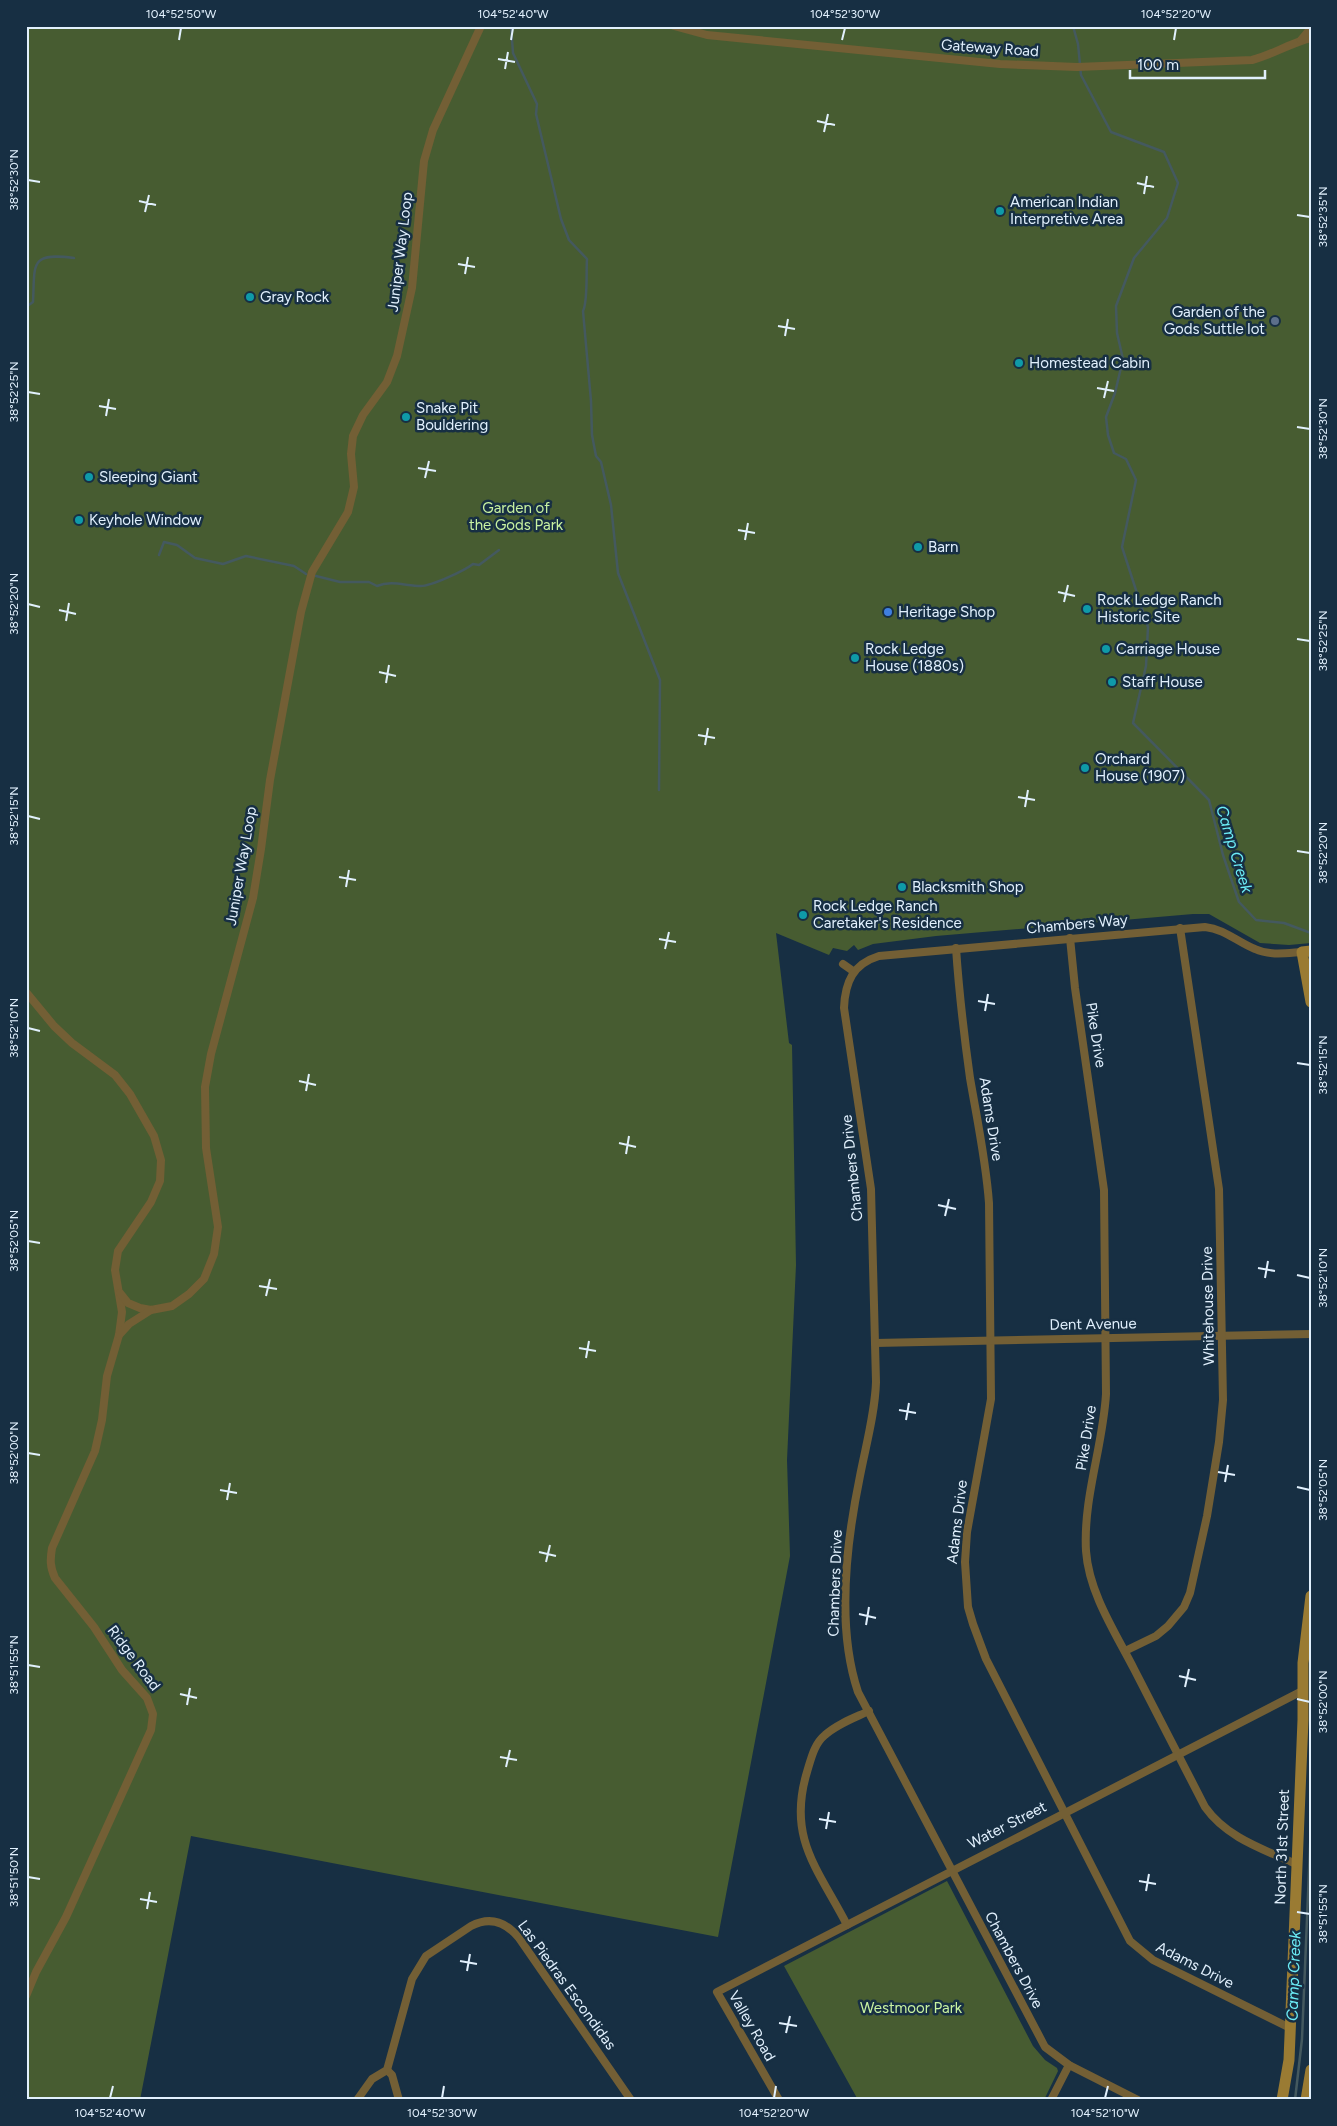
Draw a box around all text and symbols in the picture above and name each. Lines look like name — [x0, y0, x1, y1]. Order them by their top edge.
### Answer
text: 104°52'50"W — [146, 7, 217, 21]
text: 104°52'40"W — [477, 7, 549, 21]
text: 104°52'30"W — [810, 7, 881, 21]
text: 104°52'20"W — [1141, 7, 1212, 21]
street label: Gateway Road — [941, 36, 1039, 60]
scale bar — [1130, 48, 1264, 80]
text: 100 m — [1137, 56, 1179, 74]
text: 38°52'30"N — [7, 149, 21, 211]
text: 38°52'35"N — [1316, 187, 1330, 247]
street label: Juniper Way Loop — [384, 191, 416, 313]
place label: American Indian Interpretive Area — [1010, 193, 1123, 228]
marker: American Indian Interpretive Area — [994, 205, 1006, 217]
place label: Gray Rock — [260, 288, 330, 306]
marker: Gray Rock — [244, 291, 256, 303]
place label: Garden of the Gods Suttle lot — [1164, 303, 1265, 338]
marker: Garden of the Gods Suttle lot — [1269, 315, 1281, 327]
place label: Homestead Cabin — [1029, 354, 1150, 372]
marker: Homestead Cabin — [1013, 357, 1025, 369]
text: 38°52'25"N — [7, 361, 21, 423]
text: 38°52'30"N — [1316, 398, 1330, 460]
place label: Snake Pit Bouldering — [416, 399, 488, 434]
marker: Snake Pit Bouldering — [400, 411, 412, 423]
place label: Sleeping Giant — [99, 468, 198, 486]
marker: Sleeping Giant — [83, 471, 95, 483]
park label: Garden of the Gods Park — [469, 499, 564, 534]
place label: Keyhole Window — [89, 511, 202, 529]
marker: Keyhole Window — [73, 514, 85, 526]
place label: Barn — [928, 538, 958, 556]
marker: Barn — [912, 541, 924, 553]
text: 38°52'20"N — [7, 573, 21, 635]
place label: Rock Ledge Ranch Historic Site — [1097, 591, 1222, 626]
place label: Heritage Shop — [898, 603, 995, 621]
marker: Rock Ledge Ranch Historic Site — [1081, 603, 1093, 615]
marker: Heritage Shop — [882, 606, 894, 618]
text: 38°52'25"N — [1316, 610, 1330, 672]
place label: Rock Ledge House (1880s) — [865, 640, 964, 675]
place label: Carriage House — [1116, 640, 1220, 658]
marker: Carriage House — [1100, 643, 1112, 655]
marker: Rock Ledge House (1880s) — [849, 652, 861, 664]
place label: Staff House — [1122, 673, 1203, 691]
marker: Staff House — [1106, 676, 1118, 688]
place label: Orchard House (1907) — [1095, 750, 1185, 785]
marker: Orchard House (1907) — [1079, 762, 1091, 774]
text: 38°52'15"N — [7, 786, 21, 846]
water label: Camp Creek — [1212, 803, 1257, 896]
street label: Juniper Way Loop — [222, 805, 260, 927]
text: 38°52'20"N — [1316, 822, 1330, 884]
place label: Blacksmith Shop — [912, 878, 1024, 896]
marker: Blacksmith Shop — [896, 881, 908, 893]
place label: Rock Ledge Ranch Caretaker's Residence — [813, 897, 962, 932]
marker: Rock Ledge Ranch Caretaker's Residence — [797, 909, 809, 921]
street label: Chambers Way — [1026, 911, 1128, 937]
text: 38°52'10"N — [7, 998, 21, 1058]
street label: Pike Drive — [1082, 1001, 1110, 1069]
text: 38°52'15"N — [1316, 1035, 1330, 1095]
street label: Adams Drive — [975, 1076, 1007, 1162]
street label: Chambers Drive — [837, 1114, 867, 1222]
text: 38°52'05"N — [7, 1210, 21, 1272]
street label: Whitehouse Drive — [1198, 1246, 1218, 1366]
text: 38°52'10"N — [1316, 1248, 1330, 1308]
street label: Dent Avenue — [1049, 1314, 1137, 1334]
street label: Pike Drive — [1072, 1404, 1100, 1472]
text: 38°52'00"N — [7, 1422, 21, 1484]
text: 38°52'05"N — [1316, 1459, 1330, 1521]
street label: Adams Drive — [943, 1479, 971, 1565]
street label: Chambers Drive — [824, 1529, 846, 1637]
street label: Ridge Road — [104, 1622, 164, 1694]
text: 38°51'55"N — [7, 1635, 21, 1695]
text: 38°52'00"N — [1316, 1671, 1330, 1733]
street label: North 31st Street — [1271, 1788, 1293, 1905]
street label: Water Street — [965, 1797, 1050, 1853]
text: 38°51'50"N — [7, 1847, 21, 1907]
text: 38°51'55"N — [1316, 1884, 1330, 1944]
street label: Chambers Drive — [981, 1909, 1047, 2011]
street label: Las Piedras Escondidas — [514, 1917, 620, 2053]
water label: Camp Creek — [1282, 1929, 1305, 2021]
street label: Adams Drive — [1153, 1938, 1237, 1992]
street label: Valley Road — [725, 1988, 779, 2064]
park label: Westmoor Park — [860, 1999, 963, 2017]
text: 104°52'40"W — [74, 2106, 146, 2120]
text: 104°52'30"W — [407, 2106, 478, 2120]
text: 104°52'20"W — [739, 2106, 810, 2120]
text: 104°52'10"W — [1071, 2106, 1140, 2120]

